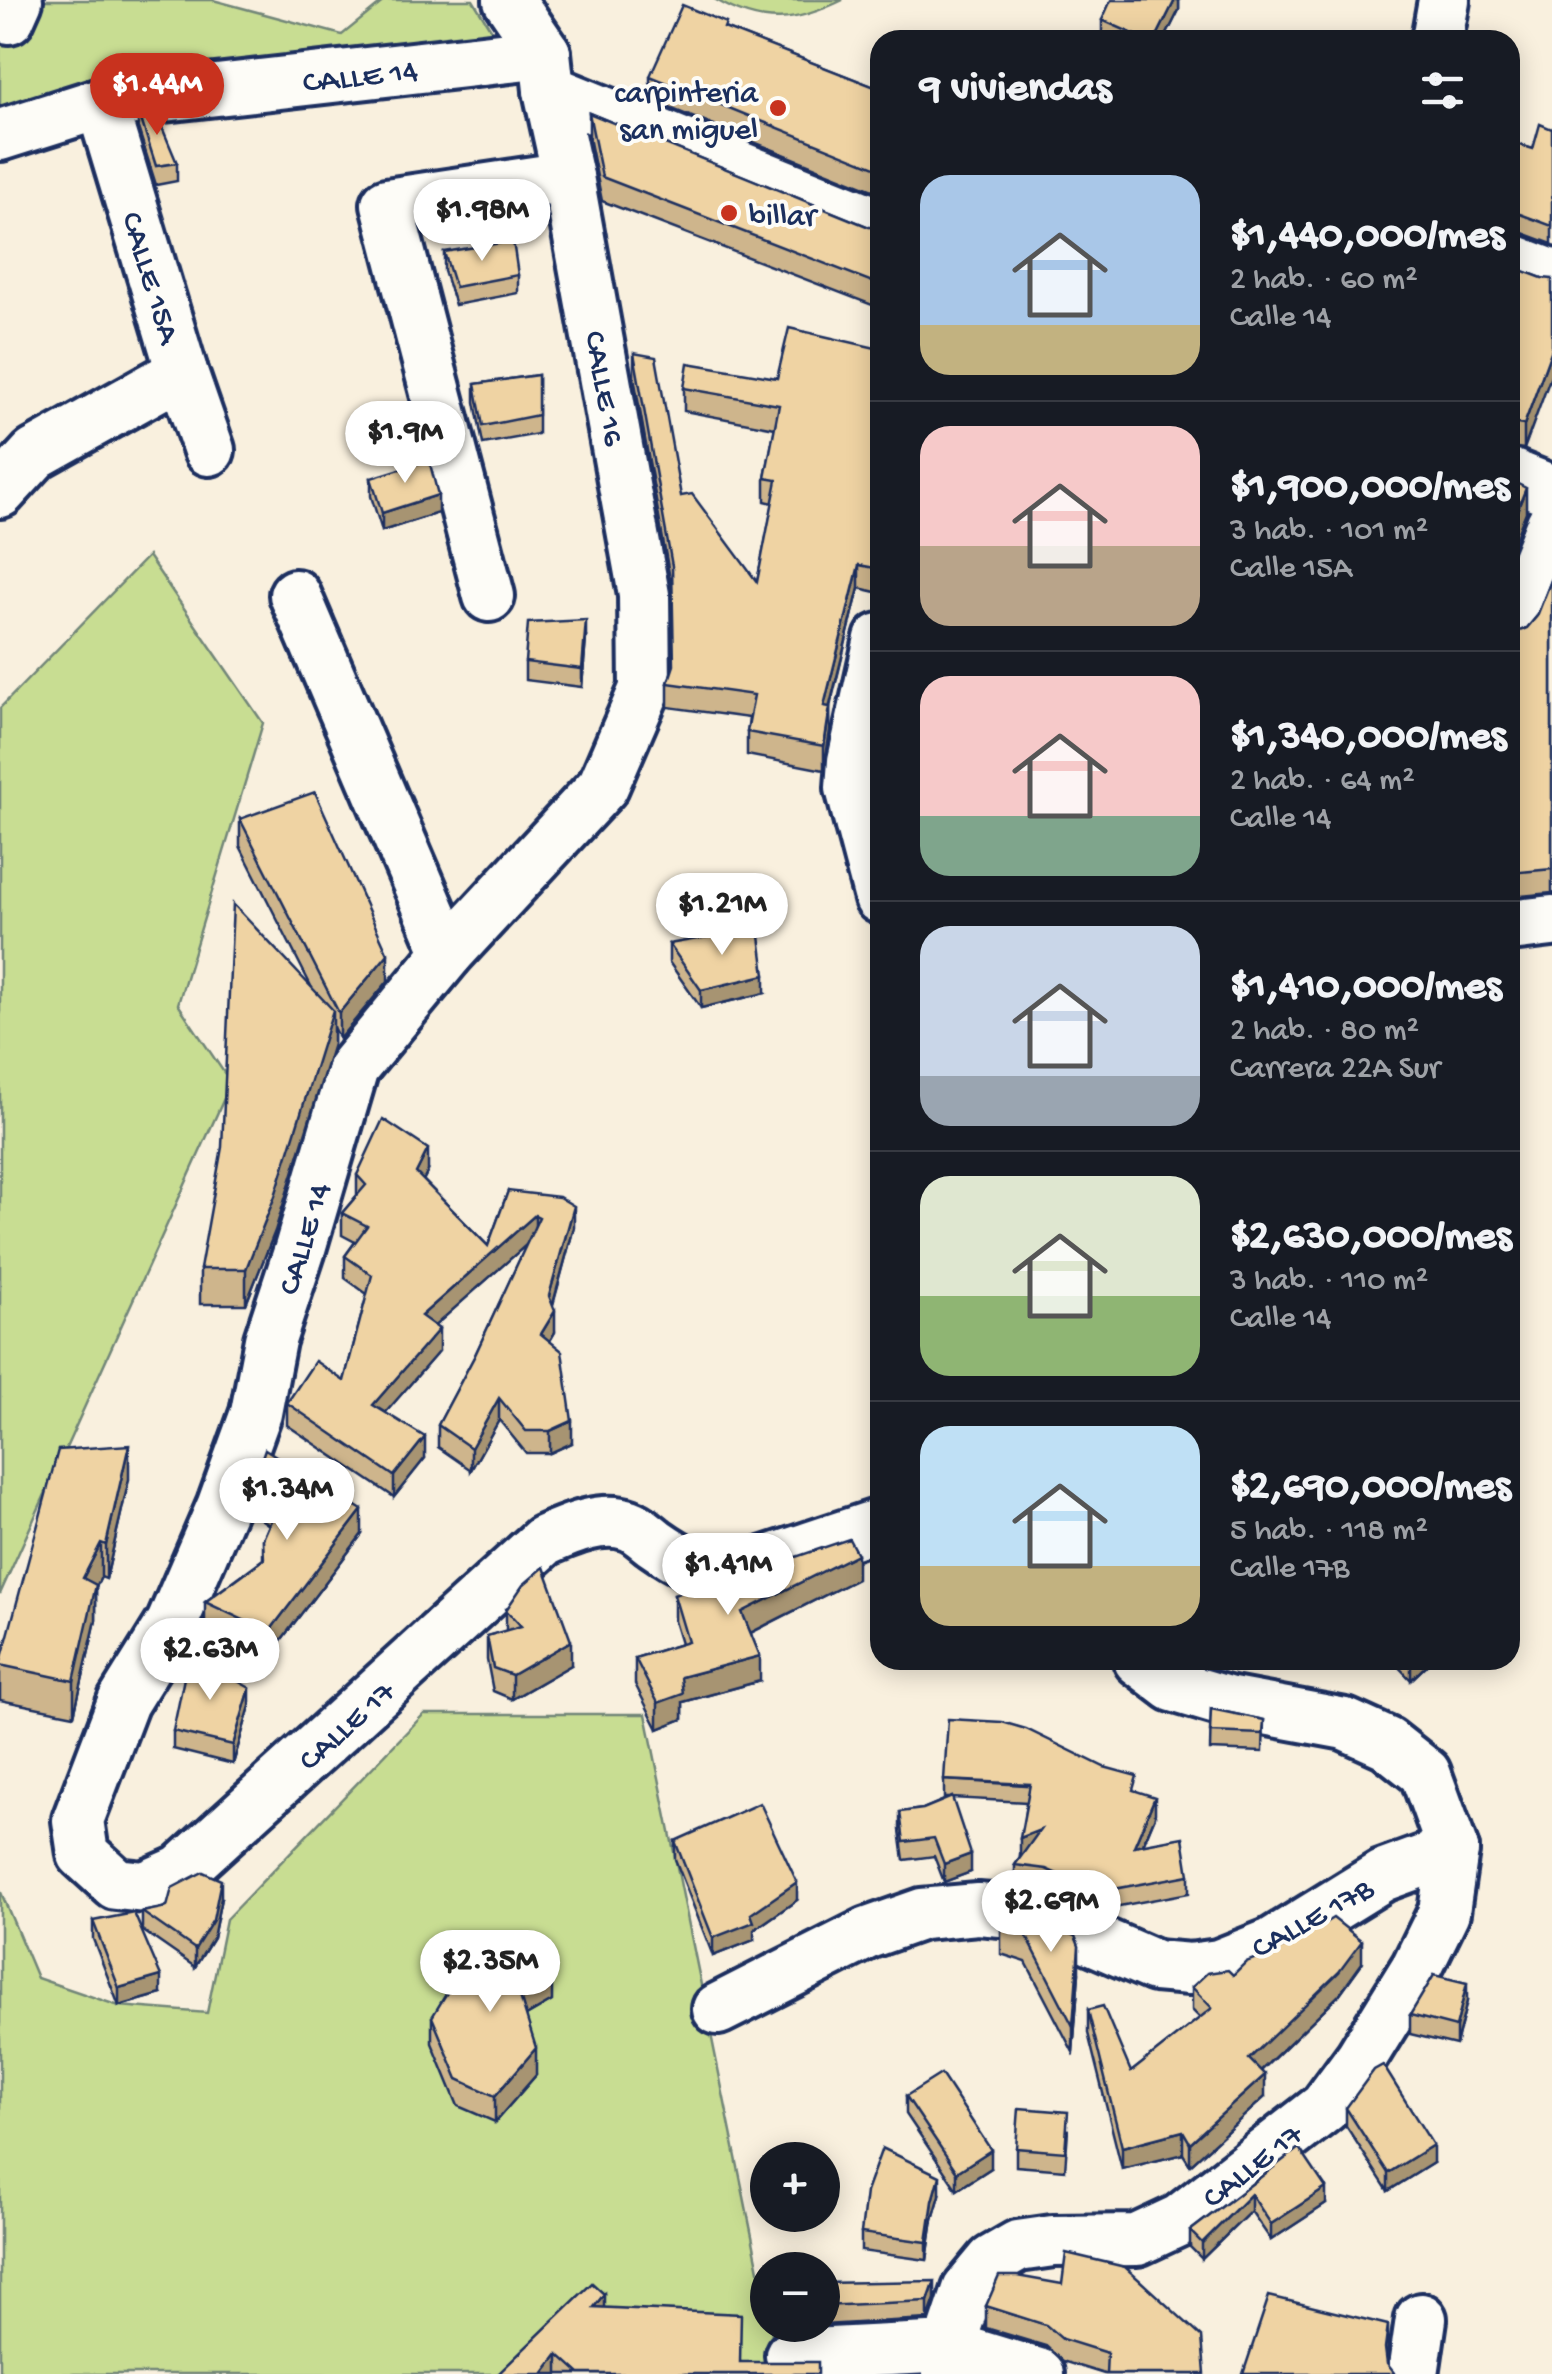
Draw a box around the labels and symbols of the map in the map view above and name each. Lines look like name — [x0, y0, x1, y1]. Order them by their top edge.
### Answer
pin: $1.44M — [76, 53, 238, 138]
street label: CALLE 14 — [301, 54, 420, 104]
place label: carpinteria san miguel — [615, 76, 759, 151]
marker: carpinteria san miguel — [767, 97, 789, 119]
pin: $1.98M — [401, 179, 563, 264]
place label: billar — [749, 199, 819, 237]
marker: billar — [718, 202, 740, 224]
street label: CALLE 15A — [110, 208, 187, 351]
street label: CALLE 16 — [573, 328, 631, 450]
pin: $1.9M — [335, 401, 475, 486]
pin: $1.21M — [641, 873, 803, 958]
street label: CALLE 14 — [272, 1179, 342, 1300]
pin: $1.34M — [206, 1458, 368, 1543]
pin: $1.41M — [647, 1533, 809, 1618]
pin: $2.63M — [129, 1618, 291, 1703]
street label: CALLE 17 — [292, 1674, 405, 1781]
pin: $2.69M — [970, 1870, 1132, 1955]
street label: CALLE 17B — [1246, 1871, 1381, 1969]
pin: $2.35M — [409, 1930, 571, 2015]
street label: CALLE 17 — [1196, 2116, 1313, 2219]

